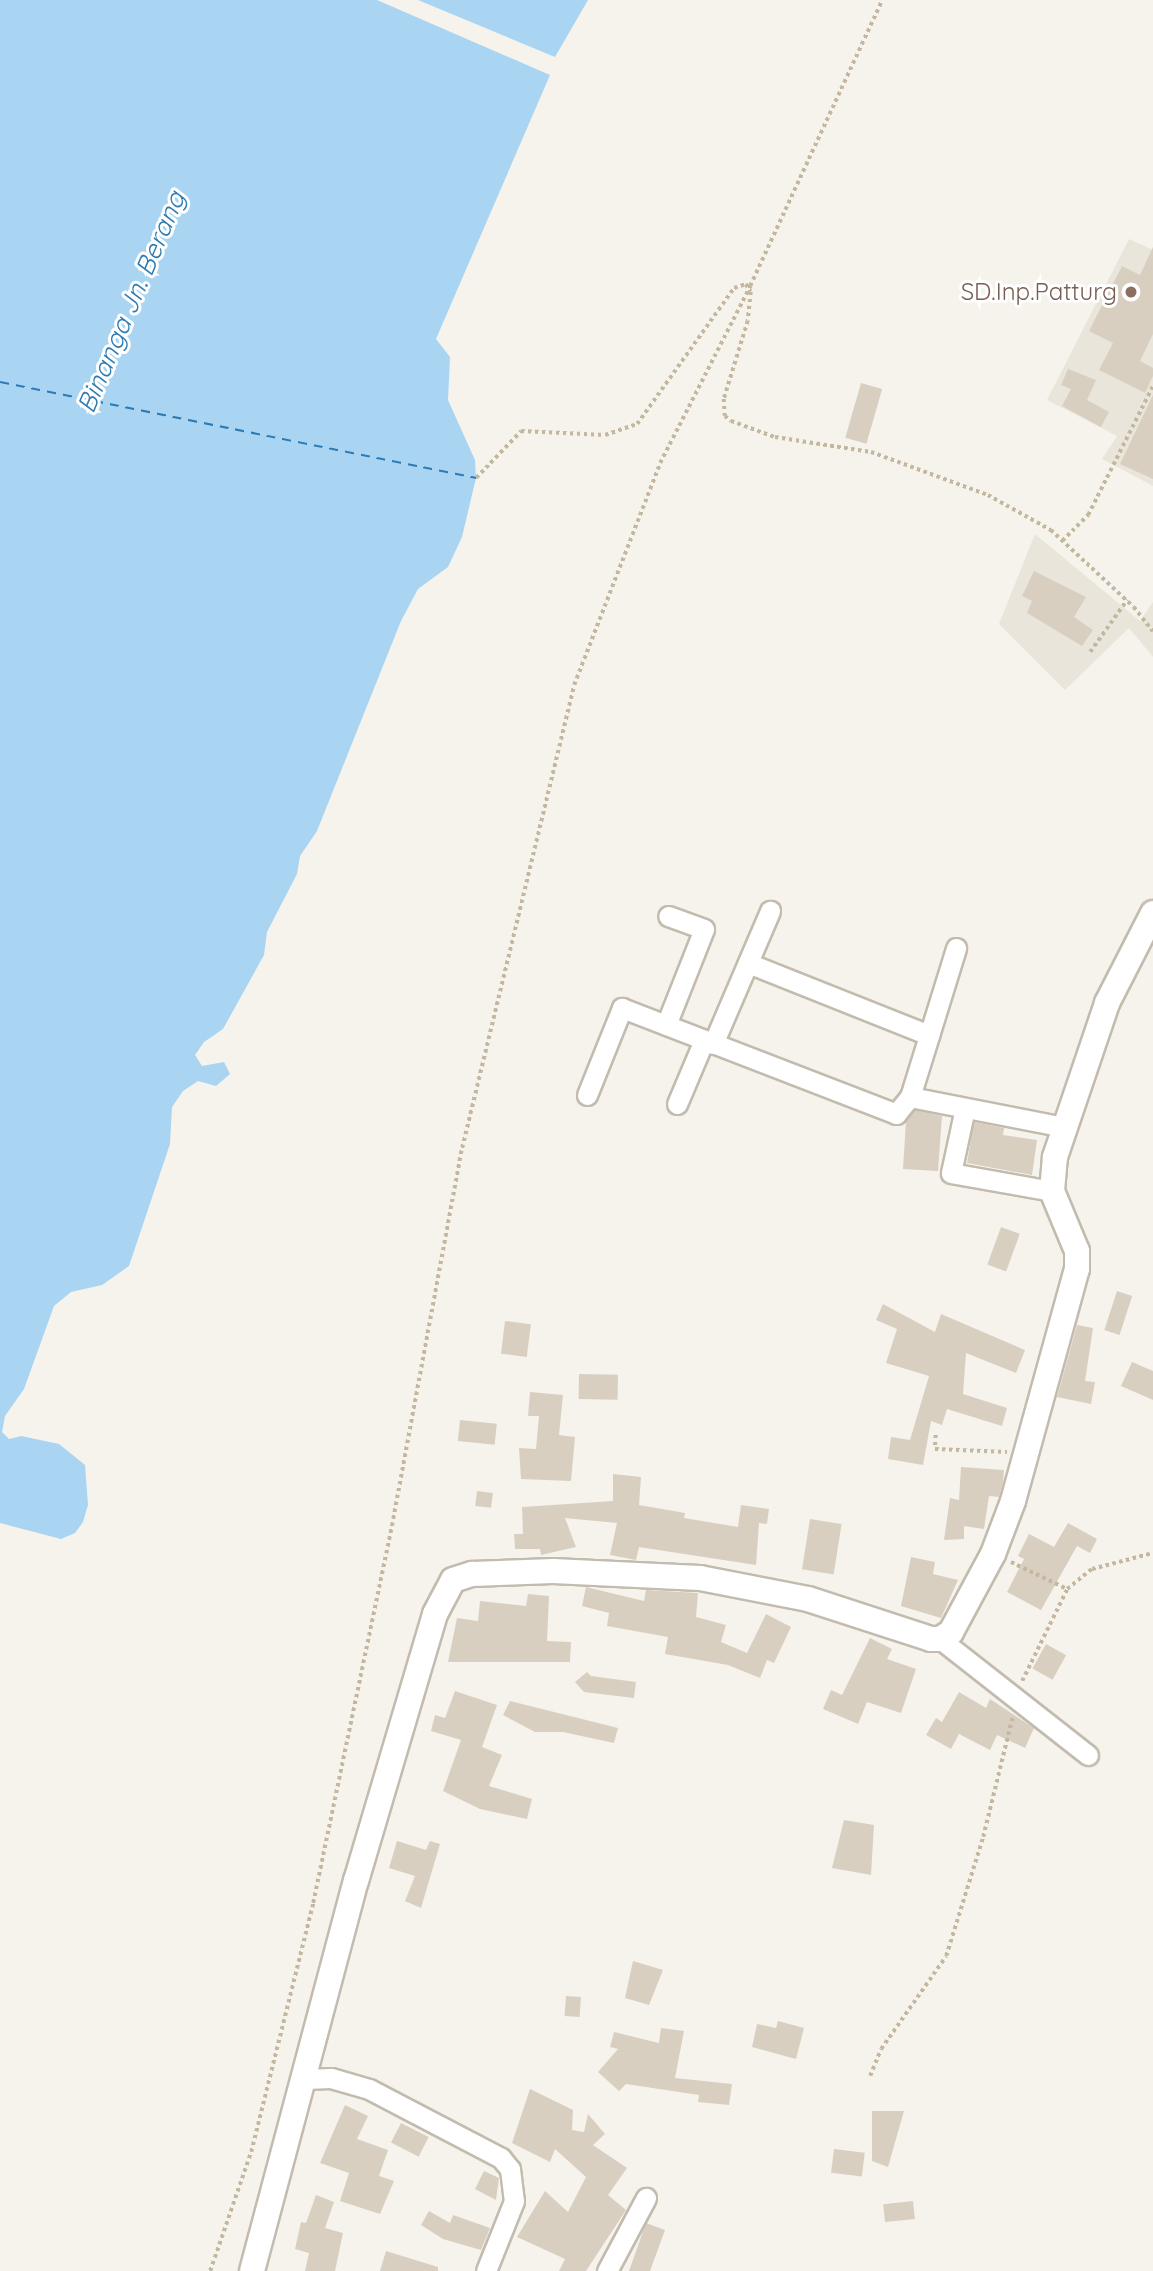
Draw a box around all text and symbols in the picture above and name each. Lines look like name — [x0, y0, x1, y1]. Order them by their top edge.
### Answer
water label: Binanga Jn. Berang — [70, 187, 192, 417]
place label: SD.Inp.Patturg — [961, 278, 1117, 306]
marker: SD.Inp.Patturg — [1123, 284, 1139, 300]

